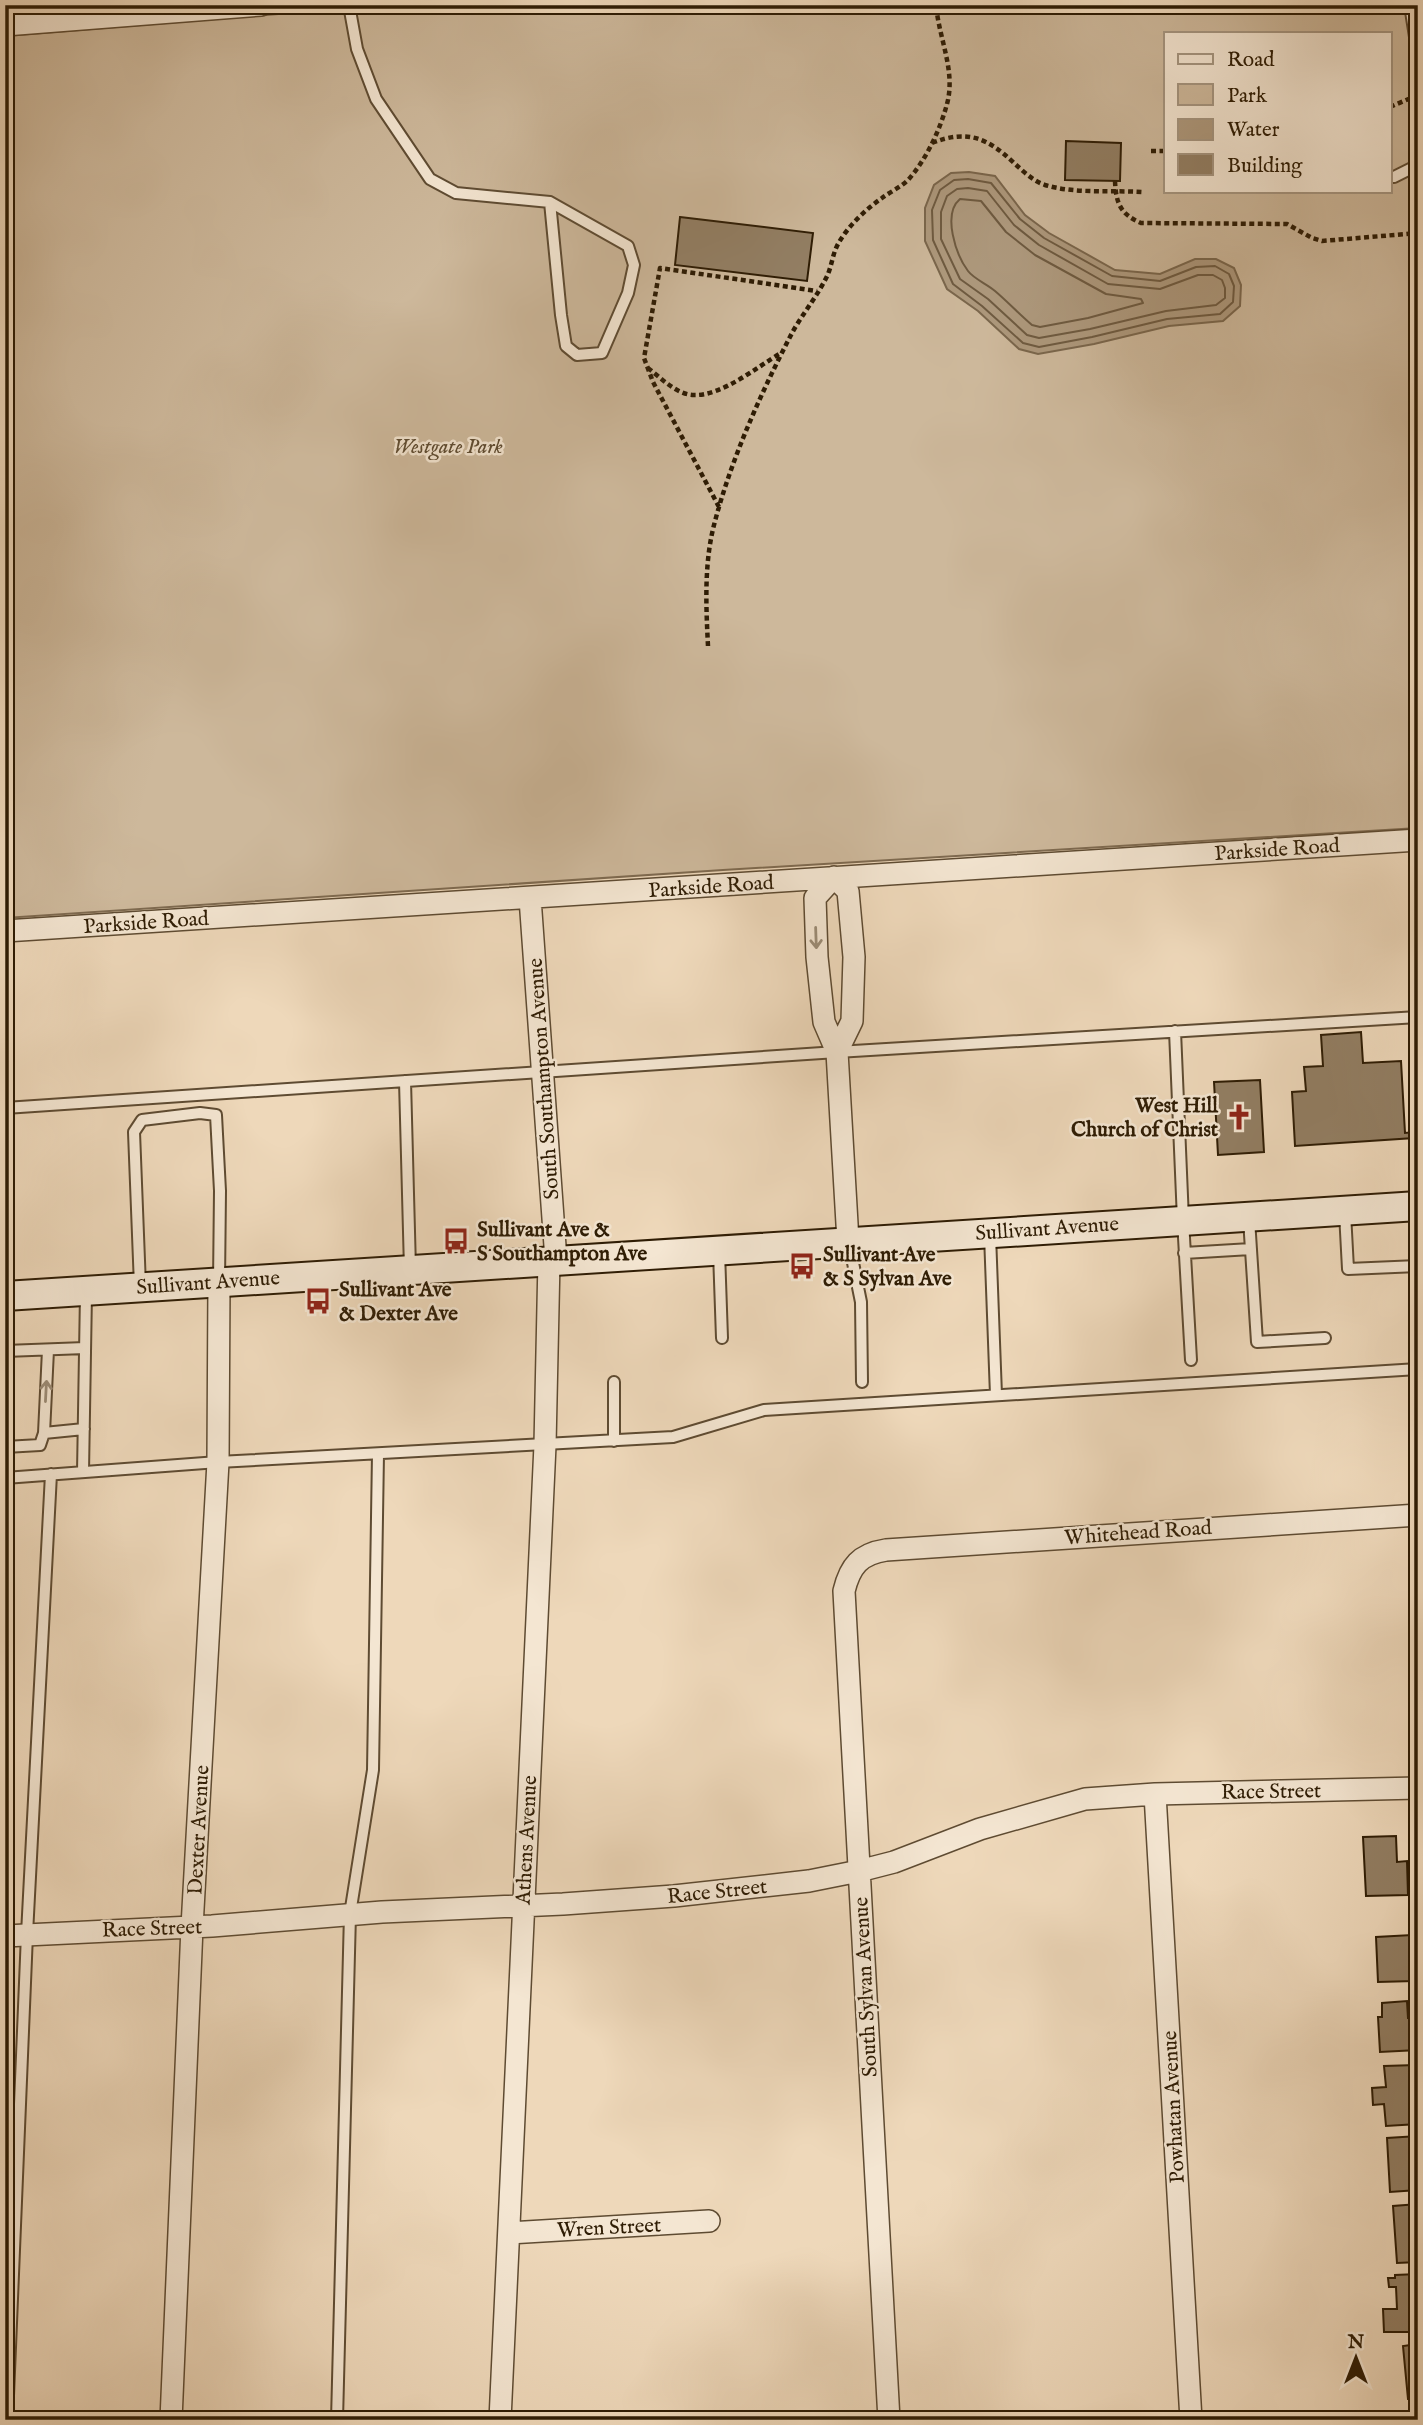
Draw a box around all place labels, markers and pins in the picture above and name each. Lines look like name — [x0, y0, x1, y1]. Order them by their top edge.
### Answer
place label: West Hill Church of Christ — [1071, 1093, 1219, 1144]
church icon: West Hill Church of Christ — [1224, 1102, 1254, 1132]
place label: Sullivant Ave & S Southampton Ave — [477, 1217, 647, 1268]
bus stop icon: Sullivant Ave & S Southampton Ave — [441, 1226, 471, 1256]
place label: Sullivant Ave & S Sylvan Ave — [823, 1242, 952, 1293]
bus stop icon: Sullivant Ave & S Sylvan Ave — [787, 1251, 817, 1281]
place label: Sullivant Ave & Dexter Ave — [339, 1277, 458, 1328]
bus stop icon: Sullivant Ave & Dexter Ave — [303, 1286, 333, 1316]

